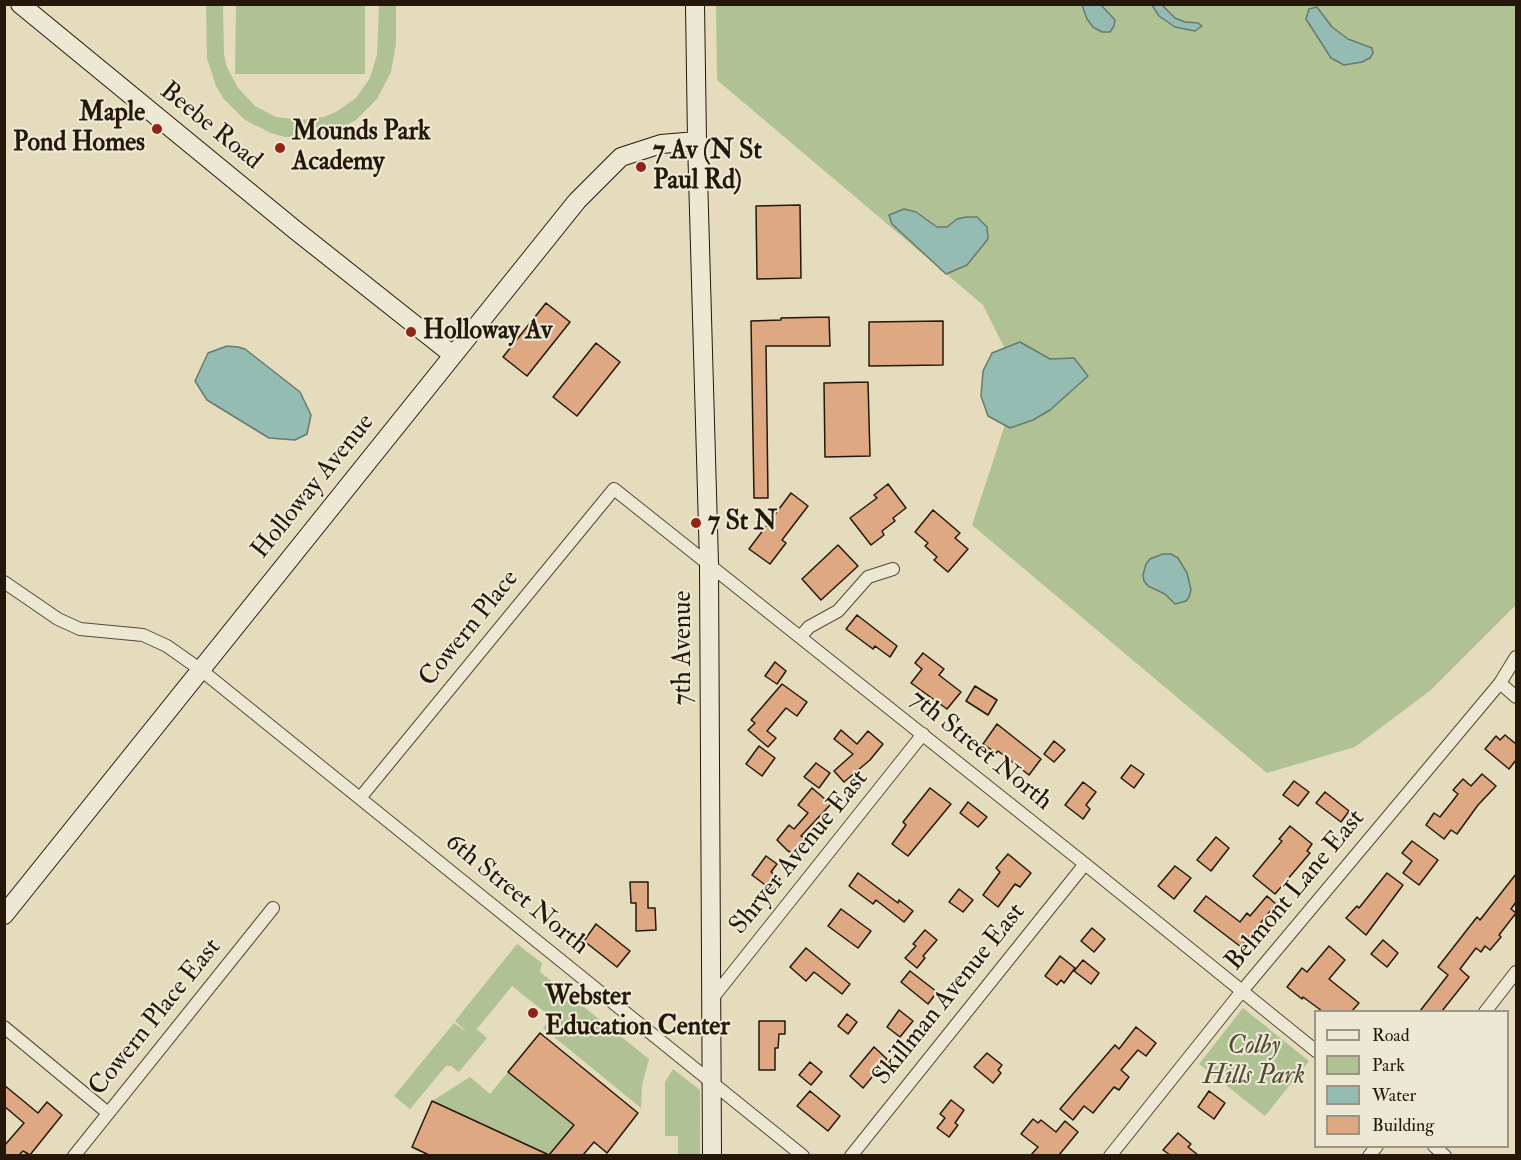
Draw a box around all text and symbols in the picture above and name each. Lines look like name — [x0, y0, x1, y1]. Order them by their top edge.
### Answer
street label: Beebe Road — [153, 76, 267, 178]
place label: Maple Pond Homes — [13, 98, 145, 160]
place label: Mounds Park Academy — [292, 117, 430, 178]
marker: Maple Pond Homes — [150, 122, 164, 136]
place label: 7 Av (N St Paul Rd) — [653, 136, 762, 198]
marker: Mounds Park Academy — [273, 141, 287, 155]
marker: 7 Av (N St Paul Rd) — [634, 160, 648, 174]
place label: Holloway Av — [423, 316, 552, 348]
marker: Holloway Av — [404, 325, 418, 339]
street label: Holloway Avenue — [246, 408, 382, 566]
place label: 7 St N — [708, 507, 777, 539]
marker: 7 St N — [689, 516, 703, 530]
street label: Cowern Place — [414, 565, 526, 693]
street label: 7th Avenue — [668, 591, 700, 705]
street label: 7th Street North — [902, 684, 1058, 818]
street label: Shryer Avenue East — [724, 764, 876, 942]
street label: Belmont Lane East — [1220, 804, 1372, 978]
street label: 6th Street North — [438, 828, 594, 962]
street label: Skillman Avenue East — [867, 898, 1033, 1092]
street label: Cowern Place East — [83, 933, 229, 1103]
place label: Webster Education Center — [545, 982, 730, 1044]
marker: Webster Education Center — [526, 1006, 540, 1020]
legend — [1314, 1010, 1509, 1148]
text: Road — [1372, 1024, 1410, 1047]
park label: Colby Hills Park — [1203, 1031, 1305, 1092]
text: Park — [1372, 1054, 1405, 1077]
text: Water — [1372, 1084, 1416, 1107]
text: Building — [1372, 1114, 1434, 1137]

